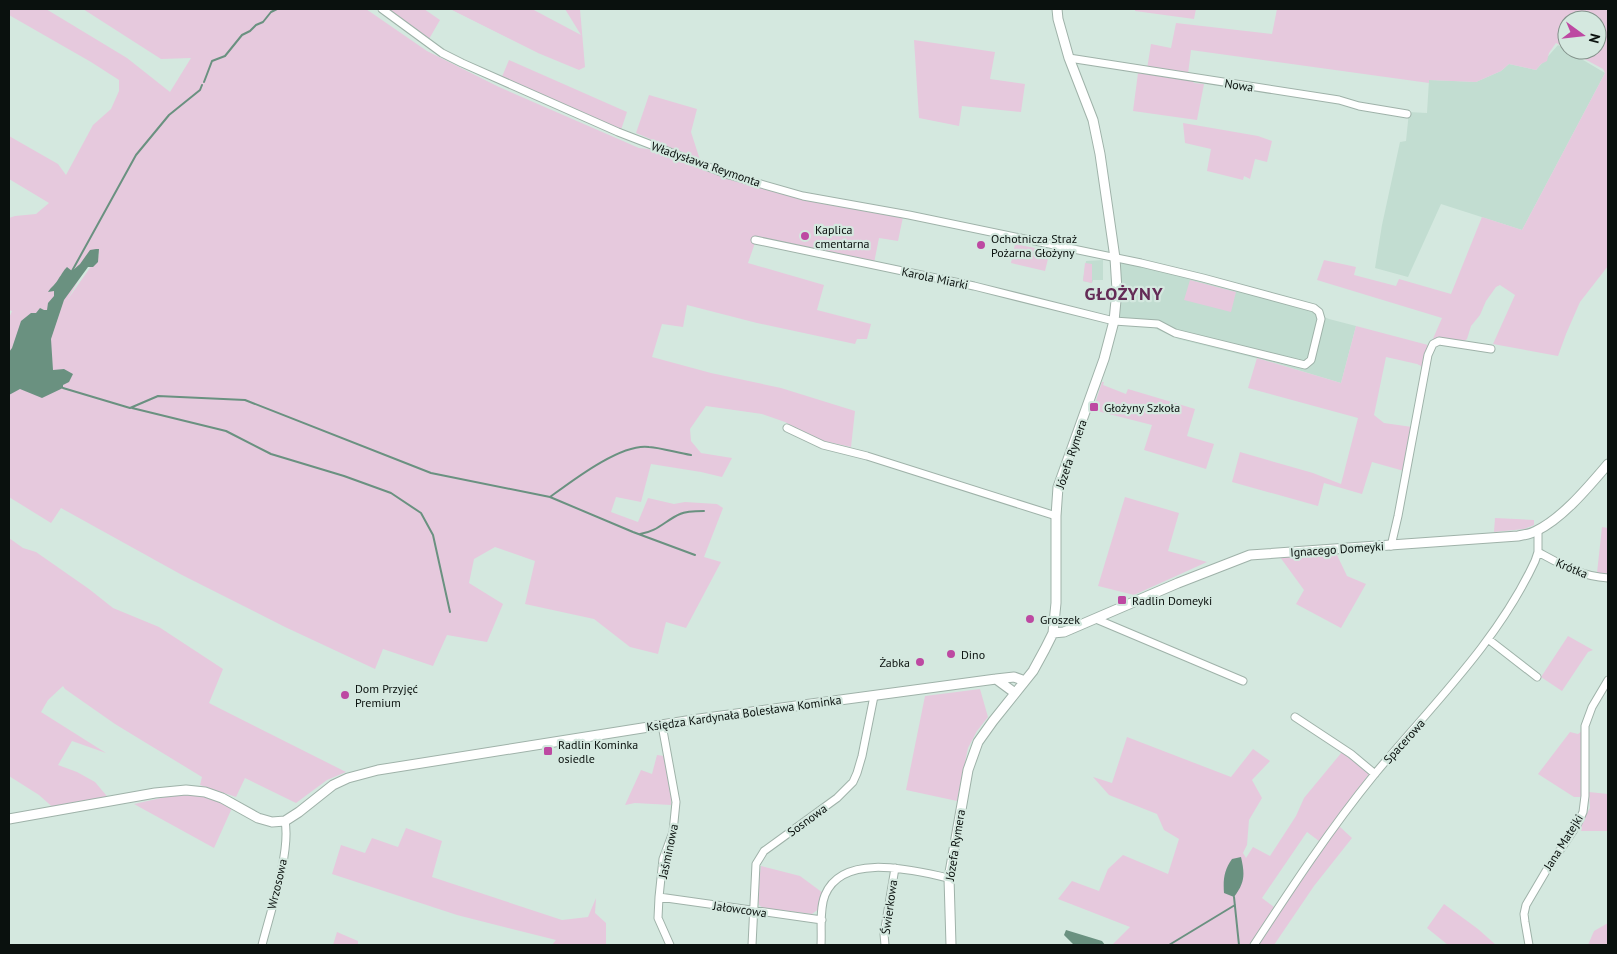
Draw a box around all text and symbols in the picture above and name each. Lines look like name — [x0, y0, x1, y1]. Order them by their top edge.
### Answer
north arrow — [1557, 10, 1607, 60]
text: N — [1585, 32, 1604, 45]
street label: Nowa — [1223, 75, 1255, 95]
street label: Władysława Reymonta — [649, 138, 763, 190]
place label: Kaplica cmentarna — [815, 222, 869, 251]
marker: Kaplica cmentarna — [799, 230, 811, 242]
place label: Ochotnicza Straż Pożarna Głożyny — [991, 231, 1077, 260]
marker: Ochotnicza Straż Pożarna Głożyny — [975, 239, 987, 251]
street label: Karola Miarki — [900, 264, 970, 292]
district label: GŁOŻYNY — [1084, 282, 1164, 305]
place label: Głożyny Szkoła — [1104, 400, 1180, 415]
marker: Głożyny Szkoła — [1088, 401, 1100, 413]
street label: Józefa Rymera — [1052, 417, 1090, 492]
street label: Ignacego Domeyki — [1290, 538, 1384, 560]
street label: Krótka — [1554, 555, 1590, 581]
place label: Radlin Domeyki — [1132, 593, 1212, 608]
marker: Radlin Domeyki — [1116, 594, 1128, 606]
place label: Groszek — [1040, 612, 1080, 627]
marker: Groszek — [1024, 613, 1036, 625]
place label: Dino — [961, 647, 985, 662]
marker: Dino — [945, 648, 957, 660]
place label: Żabka — [880, 655, 910, 670]
marker: Żabka — [914, 656, 926, 668]
place label: Dom Przyjęć Premium — [355, 681, 419, 710]
marker: Dom Przyjęć Premium — [339, 689, 351, 701]
street label: Księdza Kardynała Bolesława Kominka — [646, 692, 842, 734]
street label: Spacerowa — [1380, 715, 1428, 767]
place label: Radlin Kominka osiedle — [558, 737, 638, 766]
marker: Radlin Kominka osiedle — [542, 745, 554, 757]
street label: Sosnowa — [784, 801, 830, 839]
street label: Józefa Rymera — [942, 808, 968, 883]
street label: Jana Matejki — [1539, 811, 1586, 873]
street label: Jaśminowa — [655, 822, 681, 880]
street label: Wrzosowa — [264, 857, 290, 911]
street label: Świerkowa — [878, 879, 900, 935]
street label: Jałowcowa — [711, 898, 768, 920]

